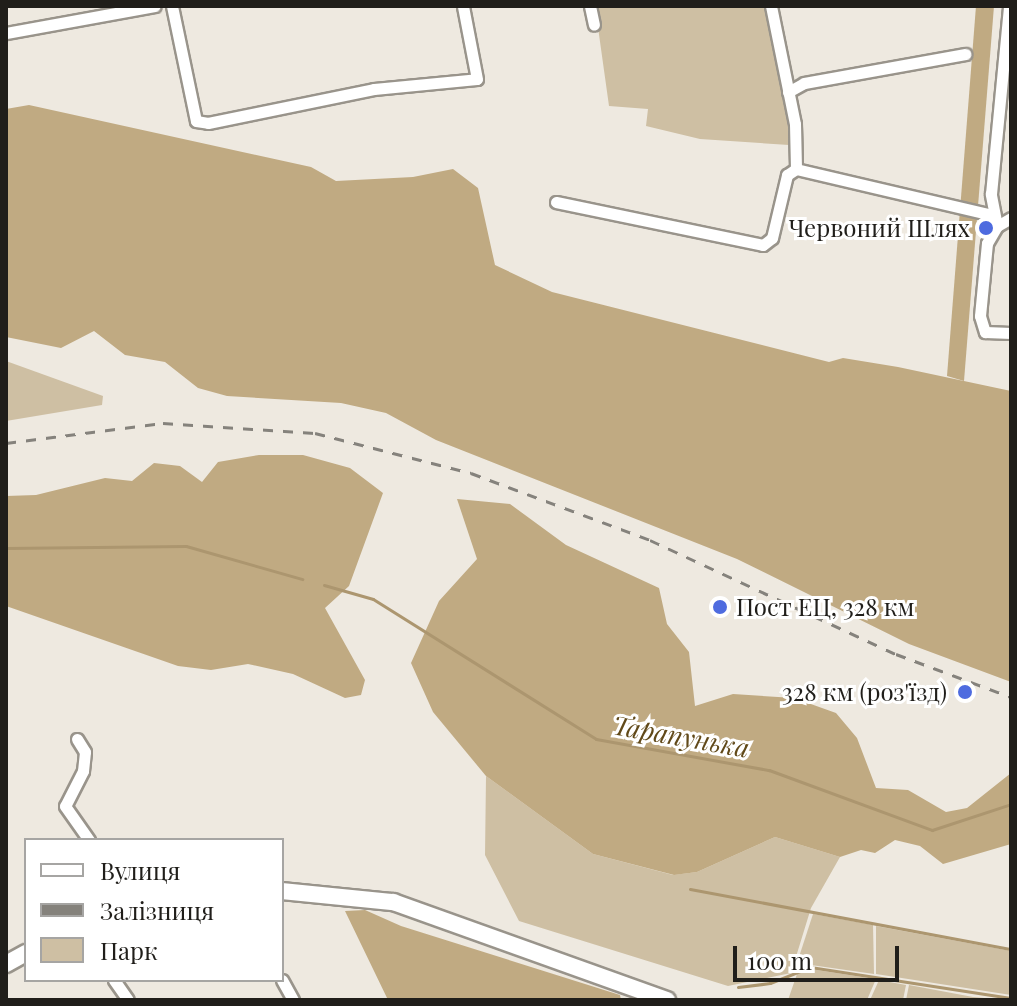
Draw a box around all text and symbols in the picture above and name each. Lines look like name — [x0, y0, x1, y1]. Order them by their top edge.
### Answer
place label: Червоний Шлях — [788, 214, 970, 242]
marker: Червоний Шлях — [977, 219, 995, 237]
place label: Пост ЕЦ, 328 км — [736, 593, 915, 621]
marker: Пост ЕЦ, 328 км — [711, 598, 729, 616]
place label: 328 км (роз'їзд) — [782, 678, 947, 706]
marker: 328 км (роз'їзд) — [954, 681, 976, 703]
water label: Тарапунька — [610, 709, 752, 763]
legend — [24, 838, 284, 982]
text: Вулиця — [100, 854, 180, 886]
text: Залізниця — [100, 894, 214, 926]
scale bar — [737, 930, 903, 980]
text: Парк — [100, 934, 158, 966]
text: 100 m — [747, 944, 812, 976]

